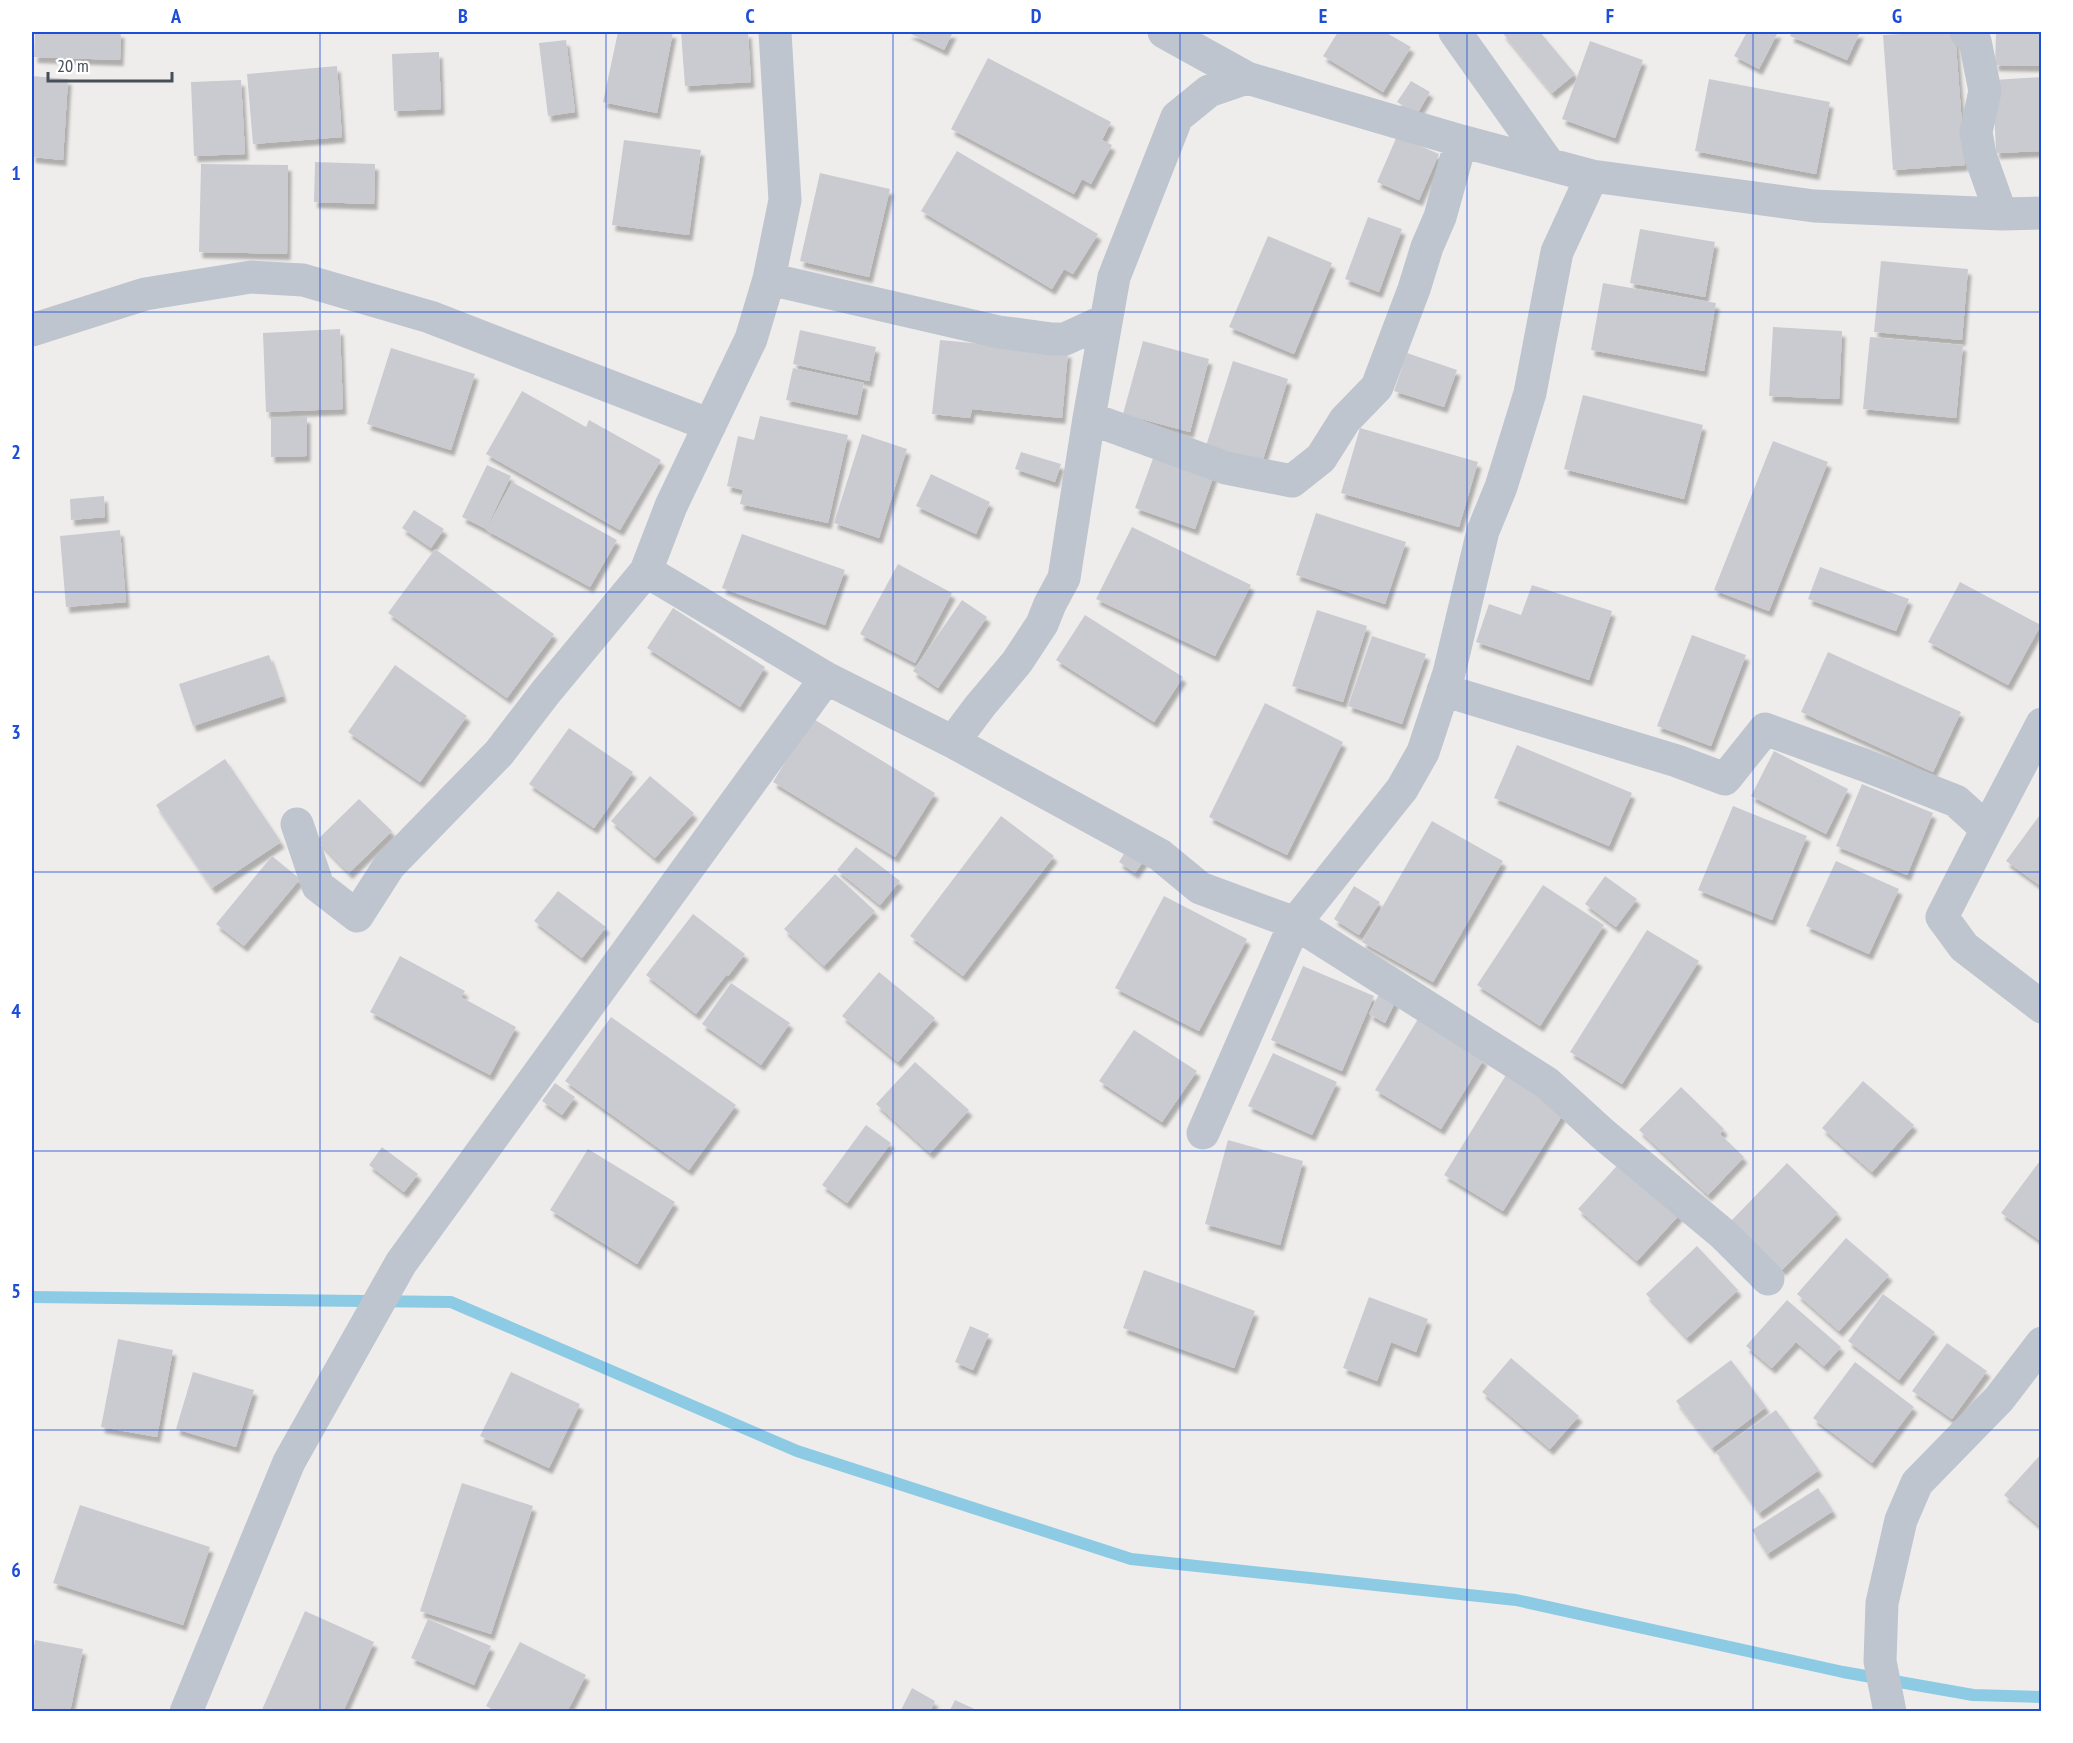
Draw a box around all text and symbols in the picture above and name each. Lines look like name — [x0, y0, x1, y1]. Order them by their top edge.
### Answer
text: A — [170, 3, 182, 29]
text: B — [458, 3, 468, 29]
text: C — [745, 3, 755, 29]
text: D — [1031, 3, 1042, 29]
text: E — [1319, 3, 1327, 29]
text: F — [1606, 3, 1614, 29]
text: G — [1892, 3, 1902, 29]
scale bar — [48, 45, 172, 83]
text: 20 m — [57, 54, 89, 77]
text: 1 — [11, 160, 21, 186]
text: 2 — [11, 439, 21, 465]
text: 3 — [11, 719, 21, 745]
text: 4 — [11, 998, 21, 1024]
text: 5 — [11, 1278, 21, 1304]
text: 6 — [11, 1557, 21, 1583]

